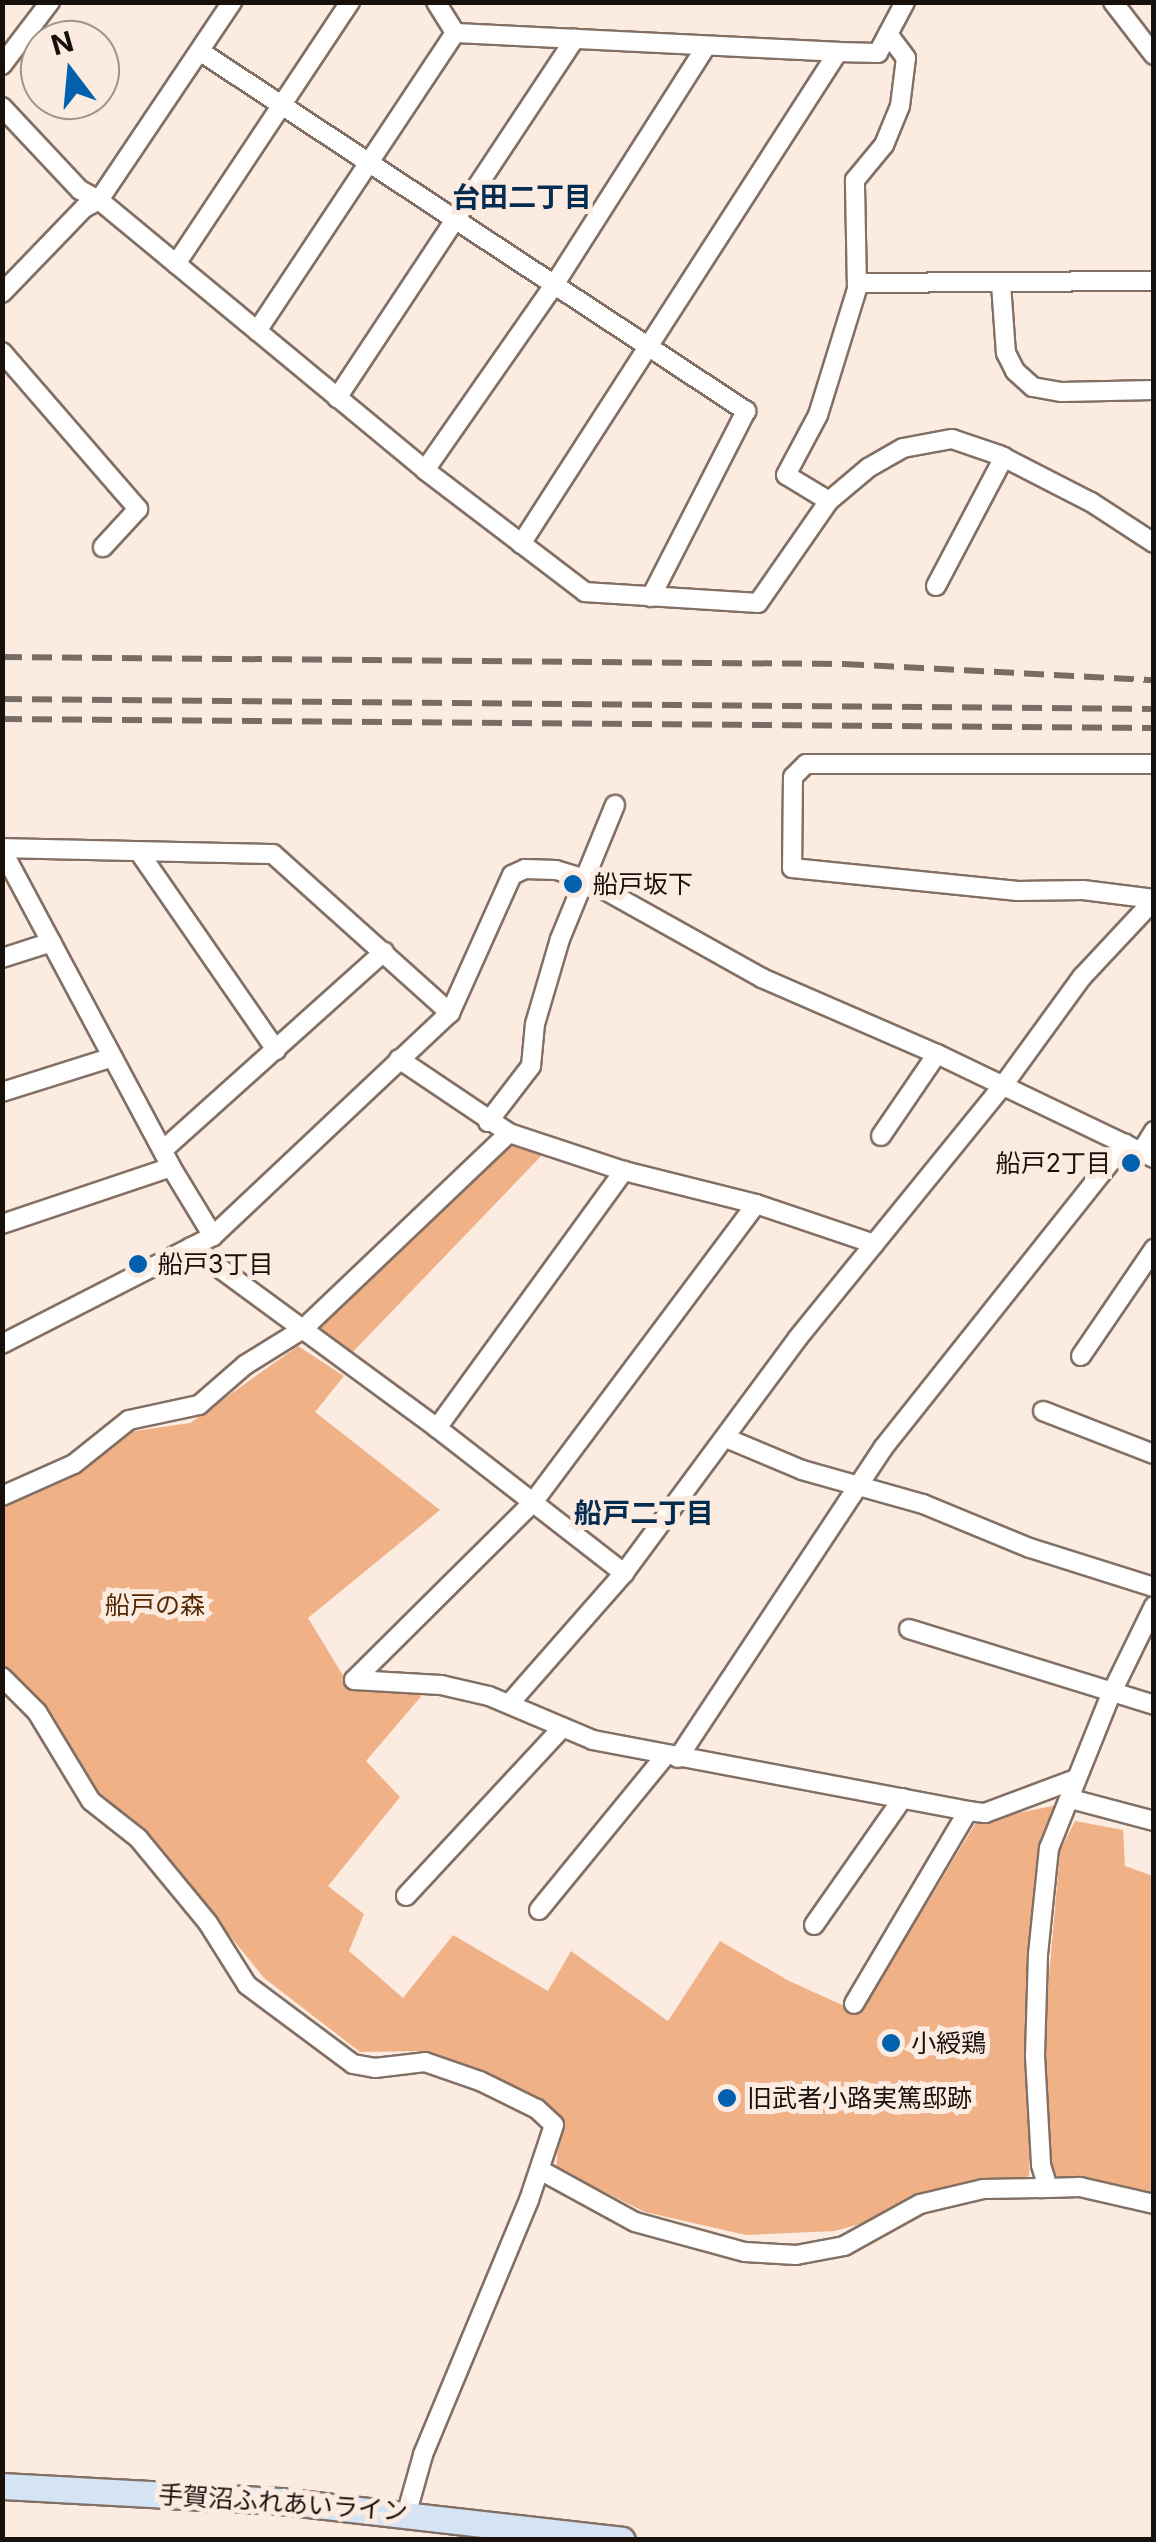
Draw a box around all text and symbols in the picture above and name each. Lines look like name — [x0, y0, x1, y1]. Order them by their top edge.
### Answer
north arrow — [20, 20, 120, 120]
text: N — [47, 24, 77, 62]
district label: 台田二丁目 — [452, 180, 592, 214]
place label: 船戸坂下 — [593, 869, 693, 899]
marker: 船戸坂下 — [562, 873, 584, 895]
place label: 船戸2丁目 — [996, 1148, 1111, 1178]
marker: 船戸2丁目 — [1120, 1152, 1142, 1174]
place label: 船戸3丁目 — [158, 1249, 273, 1279]
marker: 船戸3丁目 — [127, 1253, 149, 1275]
district label: 船戸二丁目 — [574, 1496, 714, 1530]
park label: 船戸の森 — [105, 1590, 205, 1620]
place label: 小綬鶏 — [911, 2028, 986, 2058]
marker: 小綬鶏 — [880, 2032, 902, 2054]
place label: 旧武者小路実篤邸跡 — [747, 2083, 972, 2113]
marker: 旧武者小路実篤邸跡 — [716, 2087, 738, 2109]
street label: 手賀沼ふれあいライン — [157, 2479, 409, 2527]

